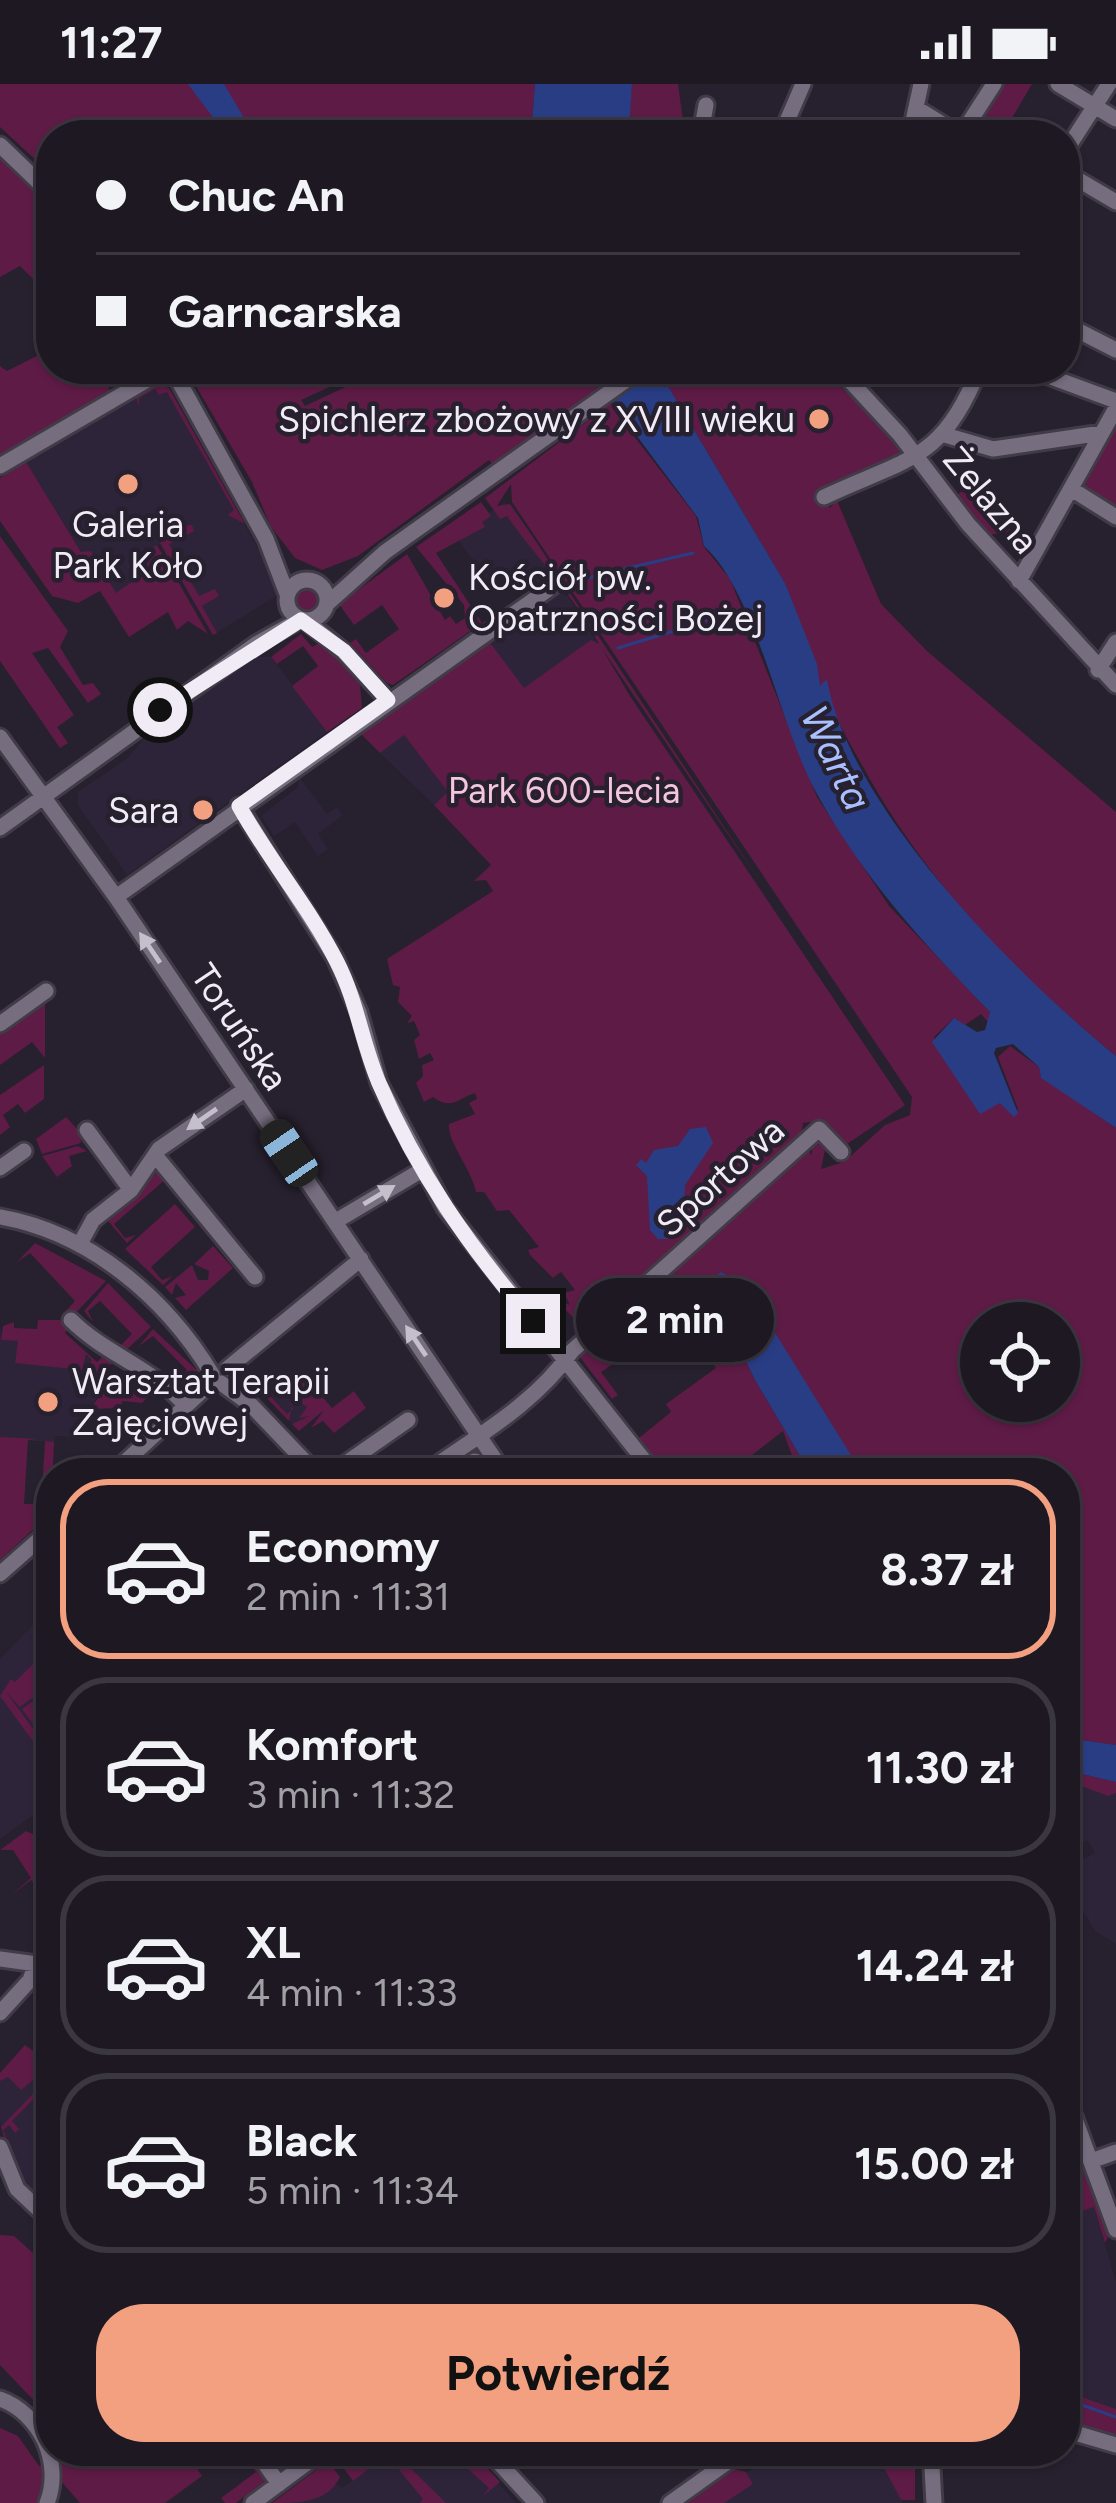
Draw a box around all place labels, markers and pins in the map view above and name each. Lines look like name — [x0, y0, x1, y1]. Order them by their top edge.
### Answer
place label: Spichlerz zbożowy z XVIII wieku — [278, 398, 795, 441]
marker: Spichlerz zbożowy z XVIII wieku — [806, 406, 832, 432]
marker: Galeria Park Koło — [115, 471, 141, 497]
place label: Galeria Park Koło — [53, 503, 203, 587]
place label: Kościół pw. Opatrzności Bożej — [468, 556, 764, 640]
marker: Kościół pw. Opatrzności Bożej — [431, 585, 457, 611]
place label: Sara — [108, 789, 179, 832]
marker: Sara — [190, 797, 216, 823]
place label: Warsztat Terapii Zajęciowej — [72, 1360, 330, 1444]
marker: Warsztat Terapii Zajęciowej — [35, 1389, 61, 1415]

